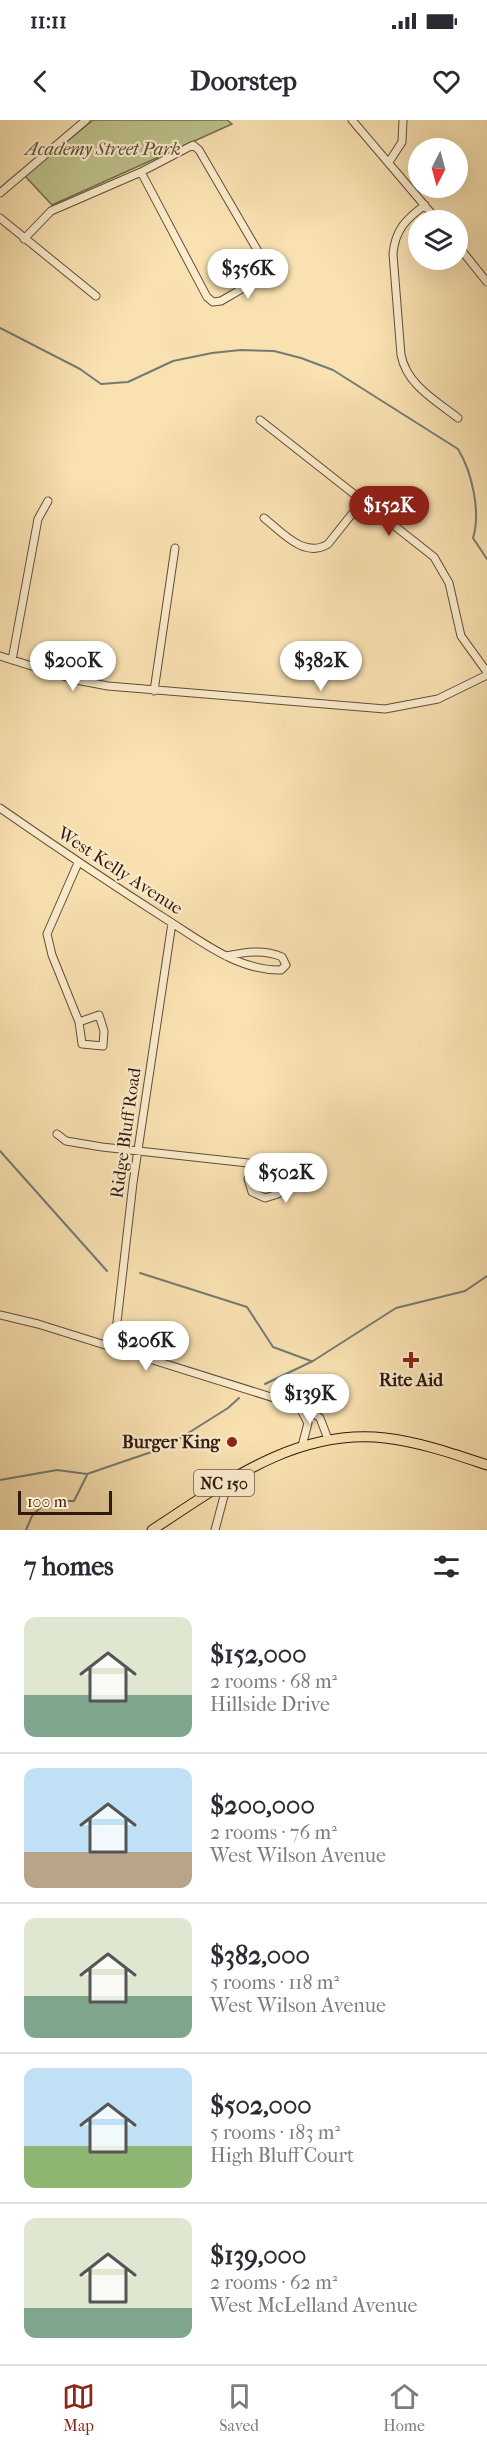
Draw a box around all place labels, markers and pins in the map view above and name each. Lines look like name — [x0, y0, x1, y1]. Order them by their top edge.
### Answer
pin: $356K — [206, 249, 290, 300]
pin: $152K — [347, 486, 431, 537]
pin: $200K — [31, 641, 115, 692]
pin: $382K — [279, 641, 363, 692]
pin: $502K — [244, 1153, 328, 1204]
pin: $206K — [104, 1321, 188, 1372]
marker: Rite Aid — [404, 1353, 418, 1367]
place label: Rite Aid — [379, 1370, 444, 1391]
pin: $139K — [268, 1374, 352, 1425]
place label: Burger King — [122, 1432, 221, 1453]
marker: Burger King — [225, 1435, 239, 1449]

